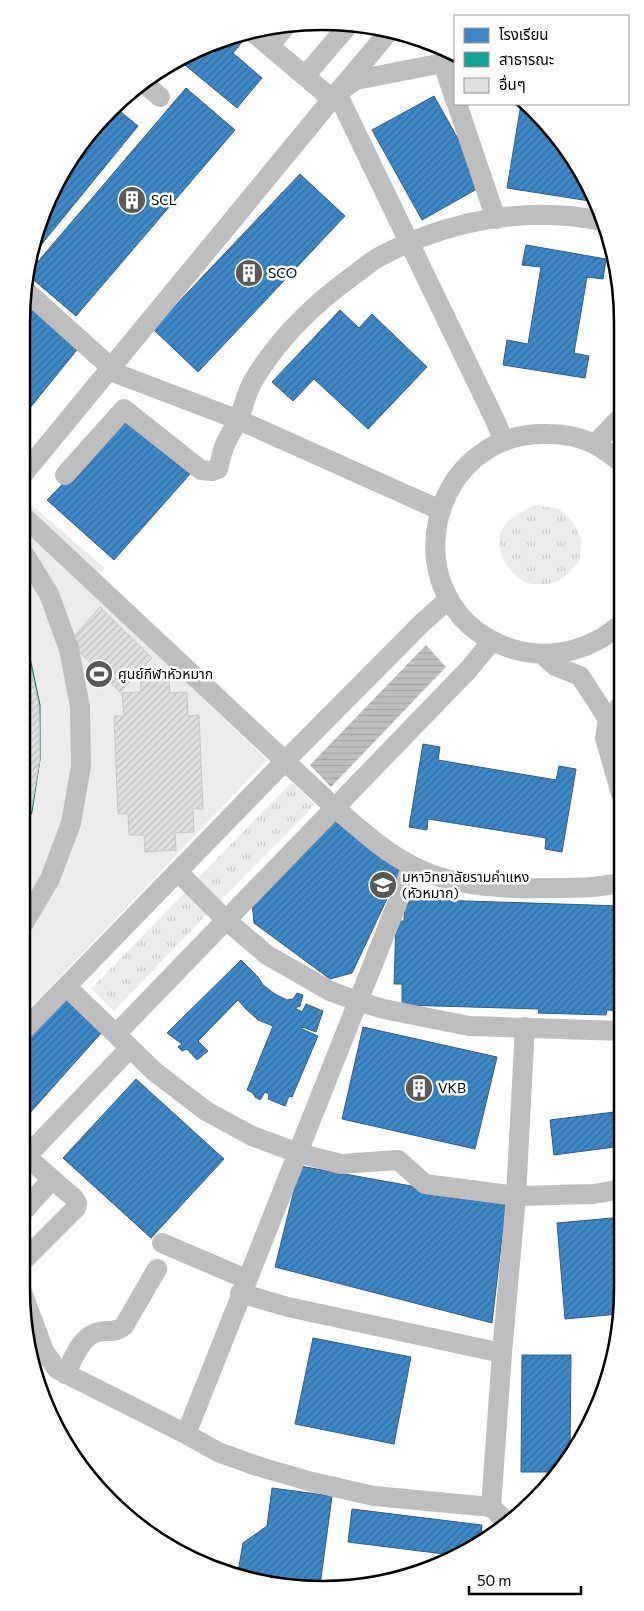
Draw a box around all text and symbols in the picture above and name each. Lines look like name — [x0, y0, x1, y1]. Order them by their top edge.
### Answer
legend — [454, 15, 629, 105]
text: โรงเรียน — [499, 25, 549, 43]
text: สาธารณะ — [499, 50, 554, 68]
text: อื่นๆ — [499, 74, 526, 93]
building icon: SCL — [117, 185, 147, 215]
place label: SCL — [151, 191, 177, 208]
building icon: SCO — [234, 258, 264, 288]
place label: SCO — [268, 264, 297, 281]
sports icon: ศูนย์กีฬาหัวหมาก — [84, 659, 114, 689]
place label: ศูนย์กีฬาหัวหมาก — [118, 665, 213, 683]
place label: มหาวิทยาลัยรามคำแหง (หัวหมาก) — [402, 868, 529, 901]
school or university icon: มหาวิทยาลัยรามคำแหง (หัวหมาก) — [368, 870, 398, 900]
building icon: VKB — [404, 1073, 434, 1103]
place label: VKB — [438, 1079, 466, 1096]
scale bar — [469, 1564, 582, 1596]
text: 50 m — [477, 1571, 511, 1589]

